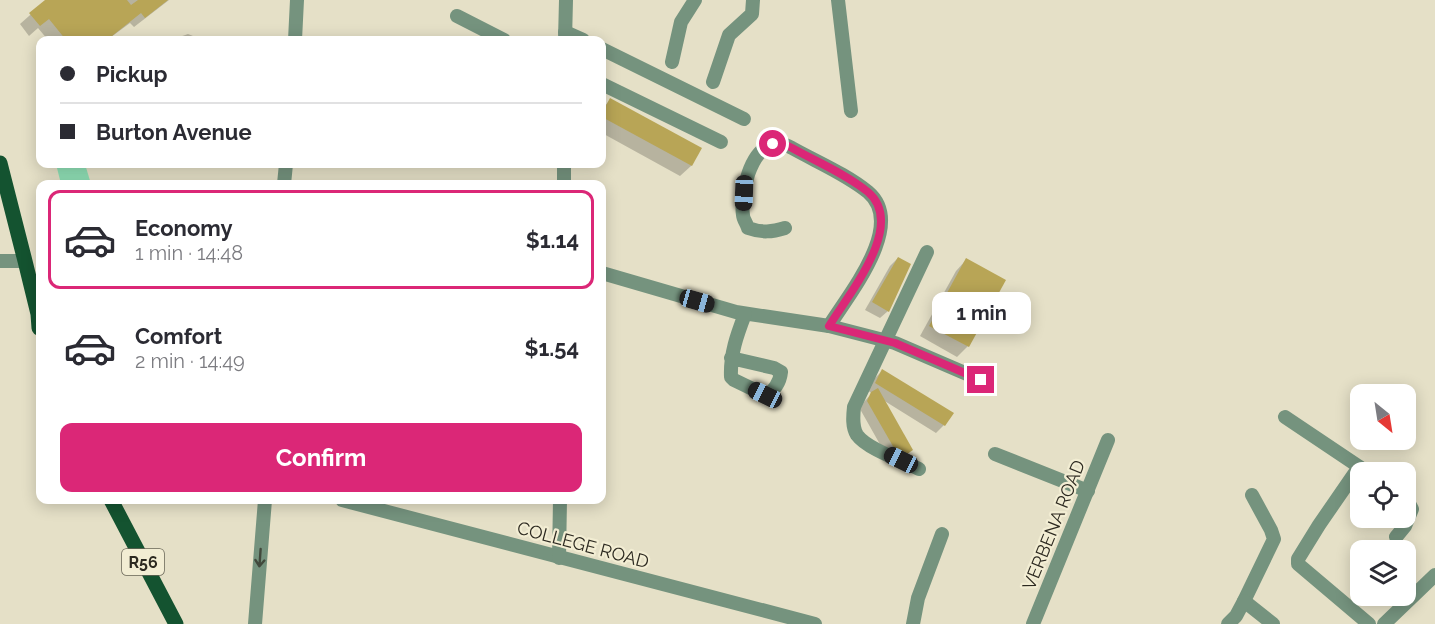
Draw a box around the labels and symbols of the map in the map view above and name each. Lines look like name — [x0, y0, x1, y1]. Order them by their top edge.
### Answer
route start — [759, 130, 786, 157]
car — [734, 175, 754, 211]
car — [677, 287, 717, 315]
callout: 1 min — [932, 293, 1030, 335]
route end — [967, 366, 994, 393]
car — [745, 379, 785, 411]
north arrow — [1350, 384, 1416, 450]
car — [881, 444, 921, 476]
street label: VERBENA ROAD — [1018, 457, 1089, 593]
street label: COLLEGE ROAD — [515, 517, 652, 572]
one-way arrow — [254, 547, 265, 567]
road number: R56 — [122, 549, 164, 575]

